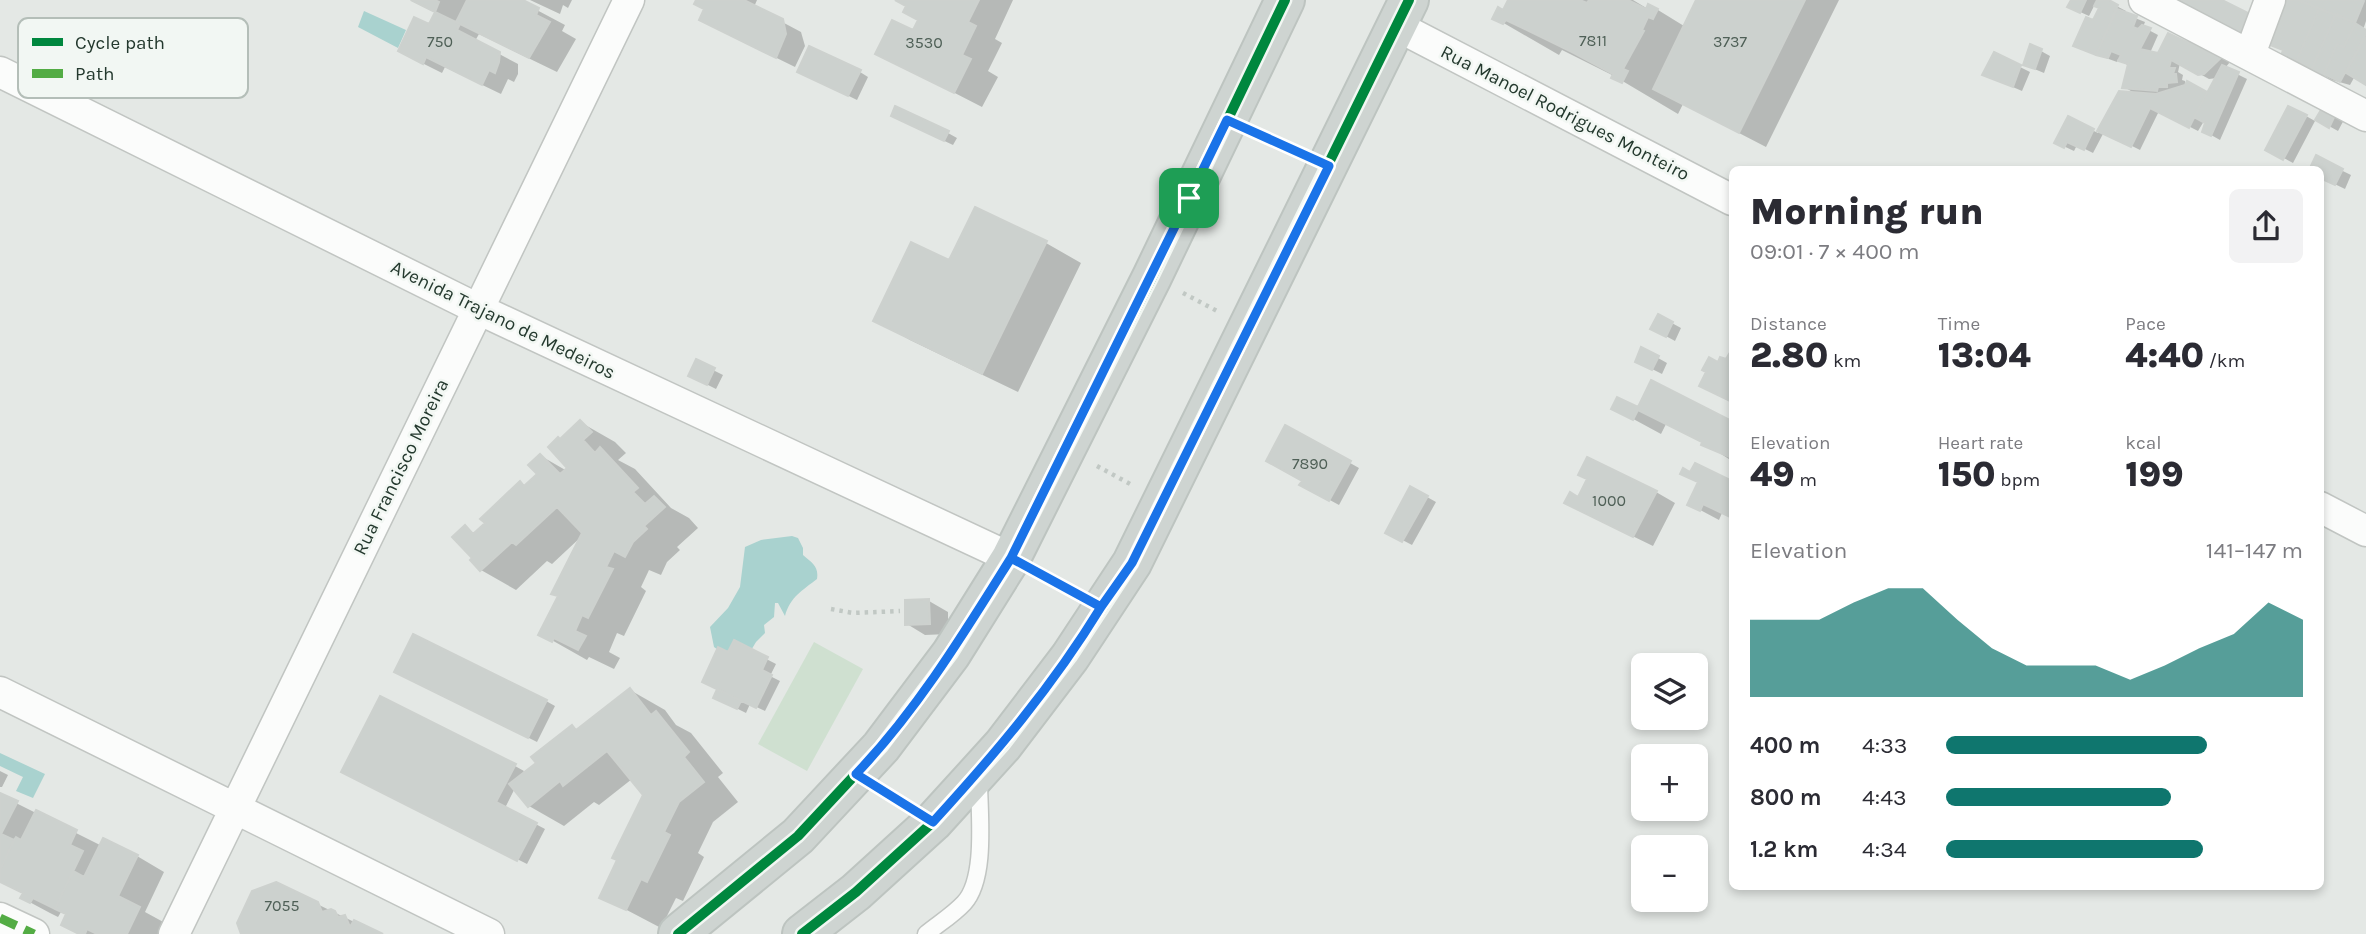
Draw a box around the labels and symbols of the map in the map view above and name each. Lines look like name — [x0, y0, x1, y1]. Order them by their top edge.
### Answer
legend — [18, 18, 248, 98]
house number: 7811 — [1579, 31, 1607, 50]
text: Cycle path — [75, 32, 165, 54]
house number: 750 — [427, 32, 453, 51]
house number: 3737 — [1713, 32, 1747, 51]
house number: 3530 — [905, 33, 943, 52]
street label: Rua Manoel Rodrigues Monteiro — [1437, 41, 1693, 185]
text: Path — [75, 63, 115, 85]
pin — [1159, 168, 1219, 228]
street label: Avenida Trajano de Medeiros — [387, 256, 619, 384]
street label: Rua Francisco Moreira — [349, 375, 453, 559]
house number: 7890 — [1292, 454, 1328, 473]
house number: 1000 — [1592, 491, 1626, 510]
house number: 7055 — [264, 896, 300, 915]

